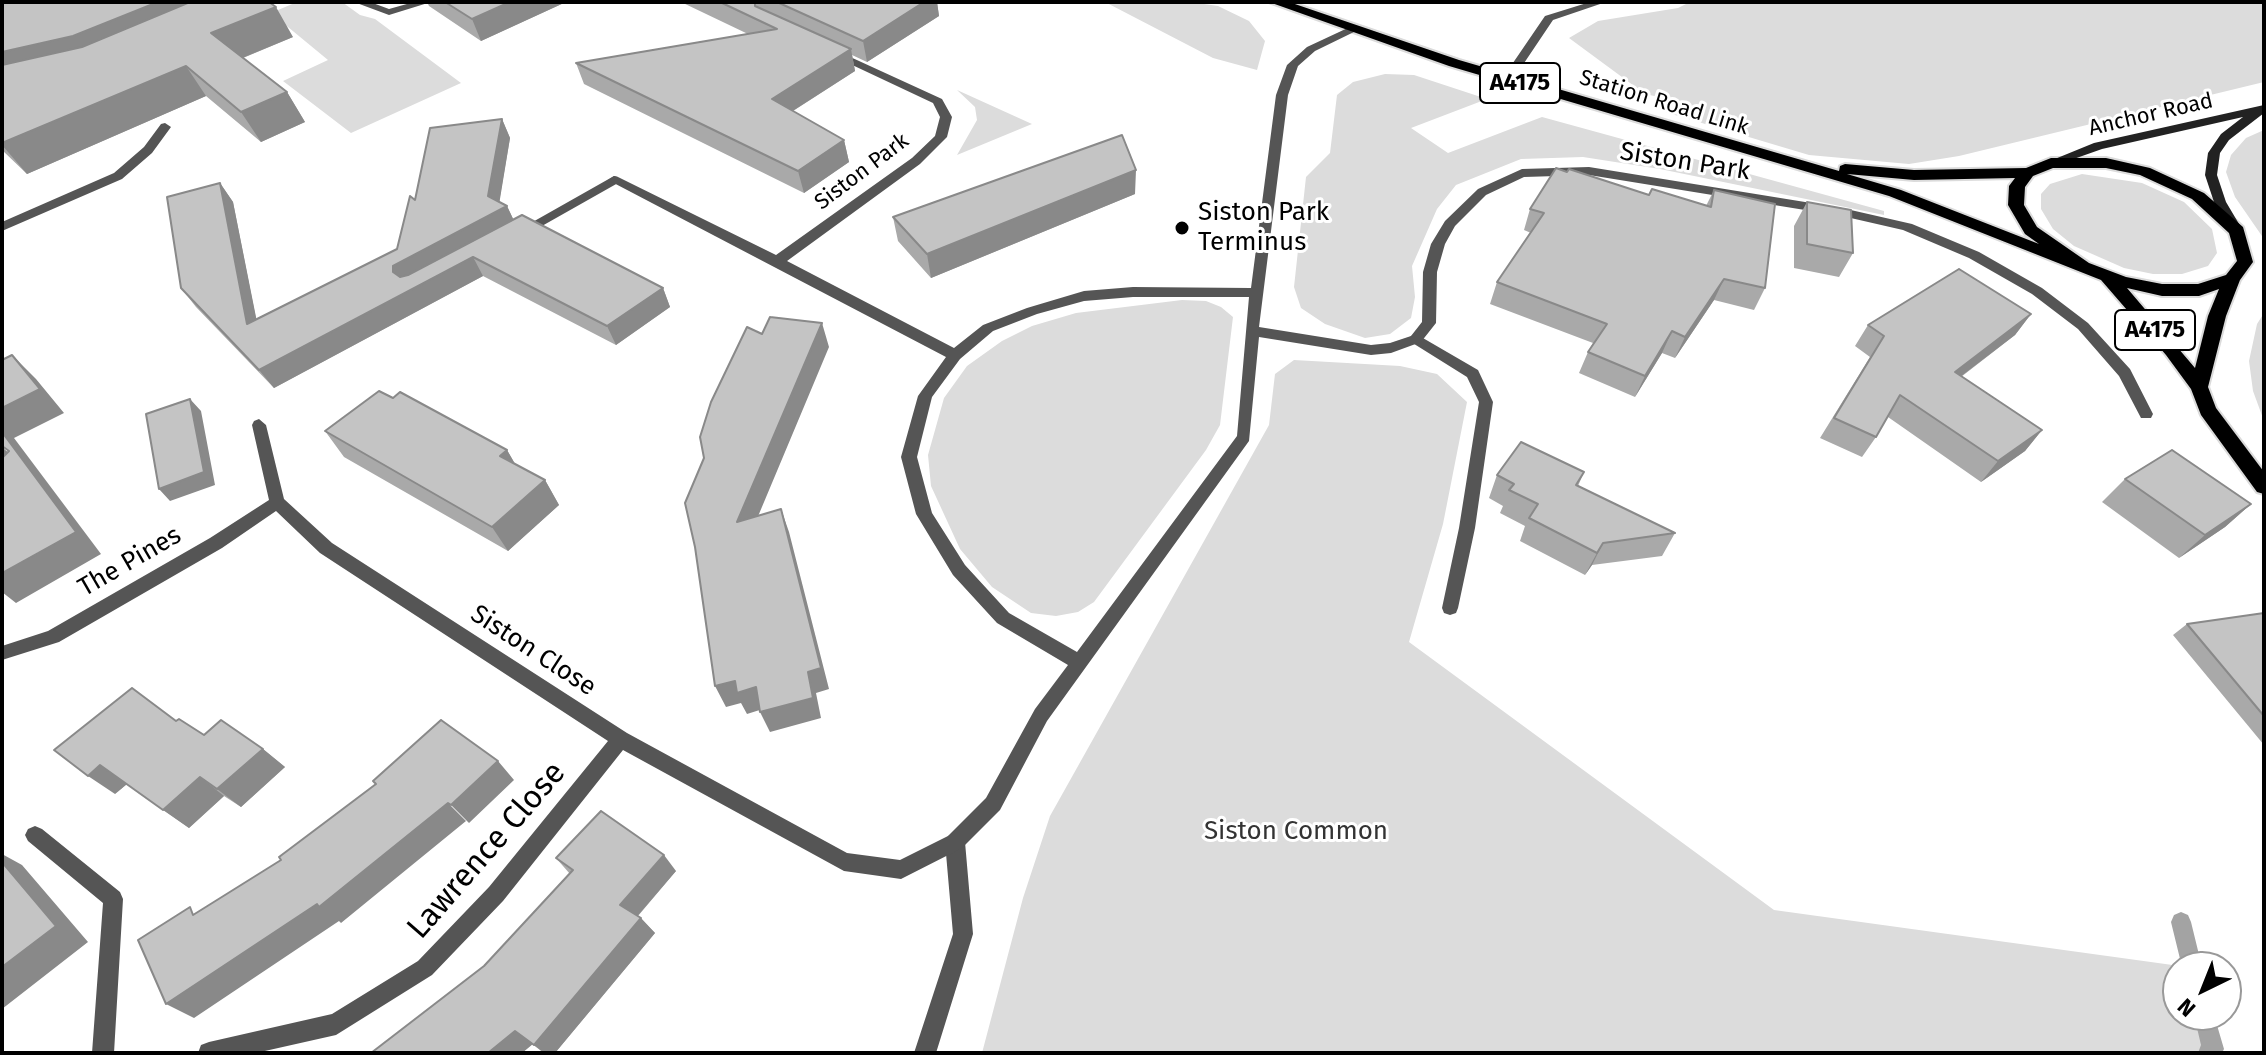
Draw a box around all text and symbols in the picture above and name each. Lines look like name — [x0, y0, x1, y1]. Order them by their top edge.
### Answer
road number: A4175 — [1480, 63, 1560, 103]
street label: Station Road Link — [1576, 65, 1752, 141]
street label: Anchor Road — [2086, 88, 2216, 142]
street label: Siston Park — [810, 128, 914, 216]
street label: Siston Park — [1618, 136, 1752, 188]
place label: Siston Park Terminus — [1198, 197, 1329, 258]
marker: Siston Park Terminus — [1173, 219, 1191, 237]
road number: A4175 — [2115, 310, 2195, 350]
street label: The Pines — [73, 520, 187, 604]
street label: Siston Close — [464, 599, 602, 703]
street label: Lawrence Close — [400, 755, 574, 947]
park label: Siston Common — [1204, 816, 1388, 848]
north arrow — [2162, 951, 2242, 1031]
text: N — [2172, 993, 2201, 1022]

